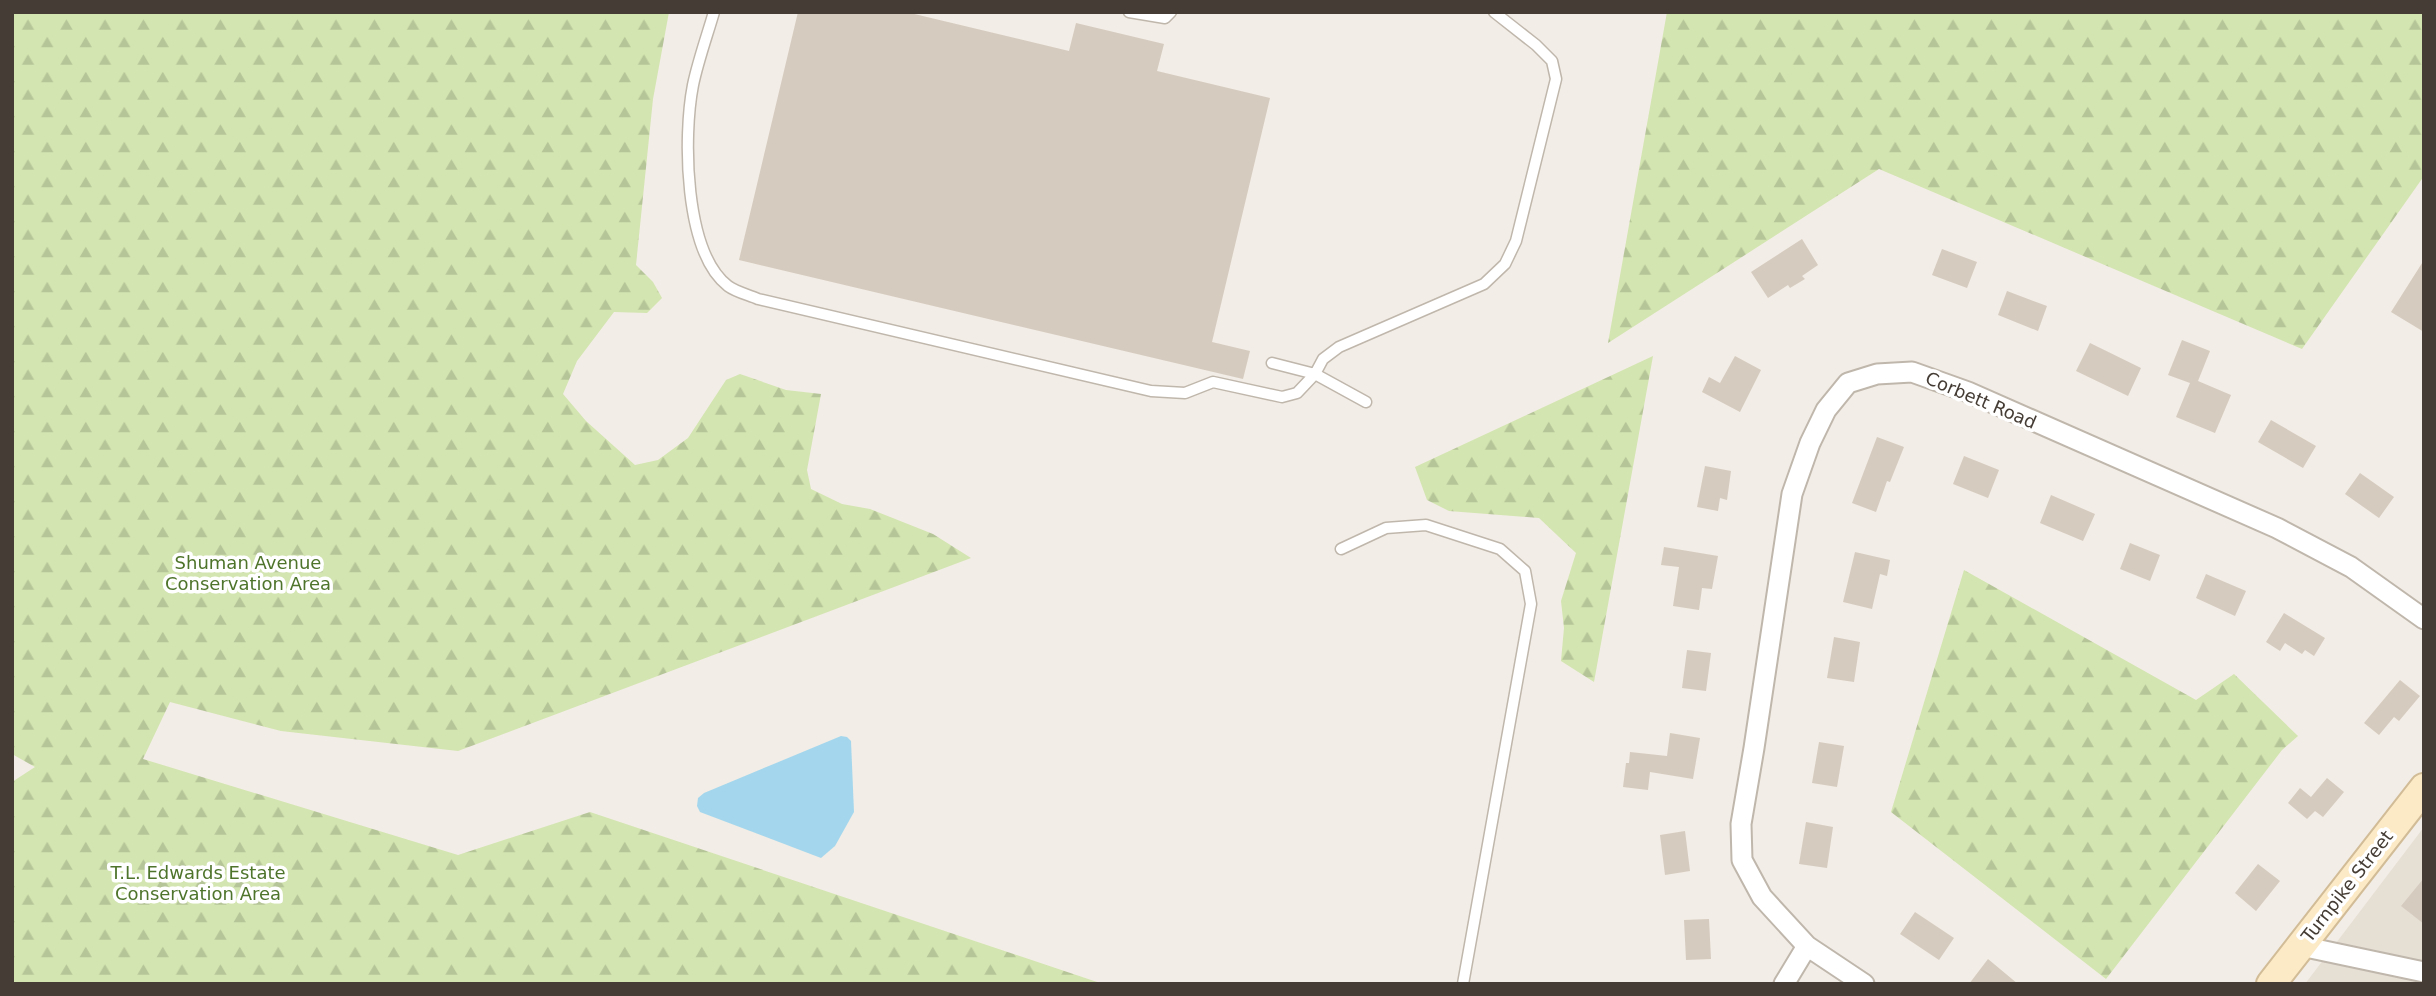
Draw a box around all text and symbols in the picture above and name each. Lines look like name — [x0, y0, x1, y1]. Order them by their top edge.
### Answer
street label: Corbett Road — [1922, 367, 2040, 433]
park label: Shuman Avenue Conservation Area — [165, 552, 331, 594]
street label: Turnpike Street — [2296, 826, 2397, 947]
park label: T.L. Edwards Estate Conservation Area — [109, 862, 286, 904]

